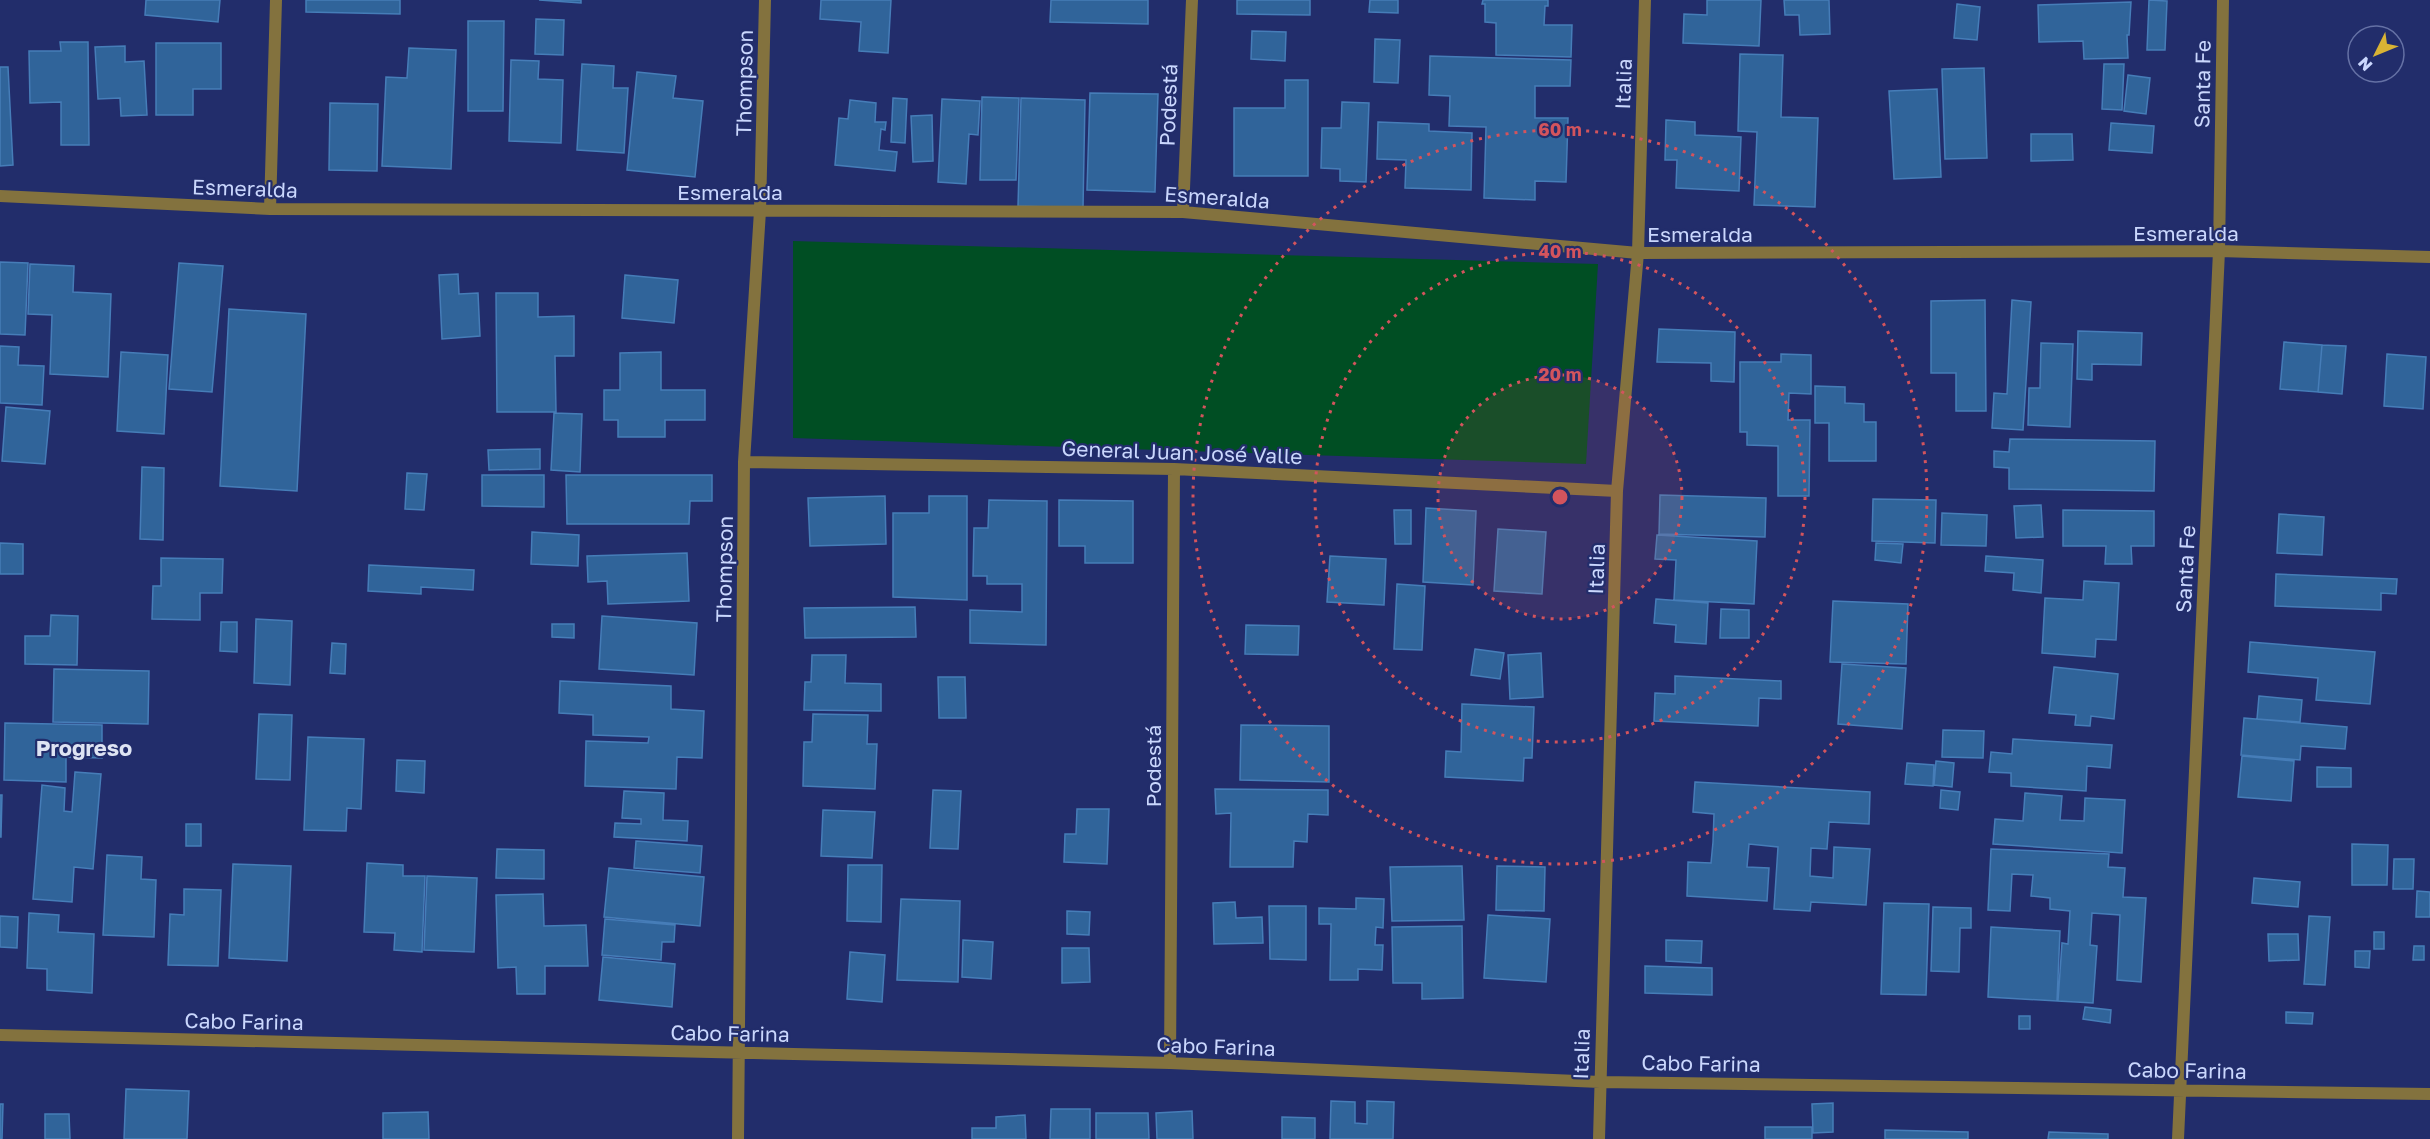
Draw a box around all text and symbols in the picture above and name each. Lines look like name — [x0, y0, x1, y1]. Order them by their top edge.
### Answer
north arrow — [2346, 24, 2406, 84]
street label: Thompson — [730, 29, 758, 137]
street label: Santa Fe — [2188, 40, 2216, 128]
text: N — [2354, 53, 2376, 76]
street label: Italia — [1609, 58, 1637, 110]
street label: Podestá — [1154, 63, 1182, 147]
text: 60 m — [1538, 118, 1582, 140]
street label: Esmeralda — [192, 173, 298, 203]
street label: Esmeralda — [677, 179, 783, 205]
street label: Esmeralda — [1163, 180, 1271, 214]
street label: Esmeralda — [2133, 220, 2239, 246]
street label: Esmeralda — [1647, 221, 1753, 247]
text: 40 m — [1538, 240, 1582, 262]
text: 20 m — [1539, 363, 1581, 385]
street label: General Juan José Valle — [1061, 435, 1303, 469]
centre of rings — [1550, 487, 1570, 507]
street label: Thompson — [710, 515, 738, 623]
street label: Santa Fe — [2170, 524, 2200, 614]
street label: Italia — [1582, 543, 1610, 595]
street label: Podestá — [1140, 725, 1166, 807]
district label: Progreso — [36, 734, 132, 761]
street label: Cabo Farina — [184, 1007, 304, 1035]
street label: Cabo Farina — [670, 1019, 790, 1047]
street label: Italia — [1567, 1028, 1595, 1080]
street label: Cabo Farina — [1156, 1031, 1276, 1061]
street label: Cabo Farina — [1641, 1049, 1761, 1077]
street label: Cabo Farina — [2127, 1056, 2247, 1084]

